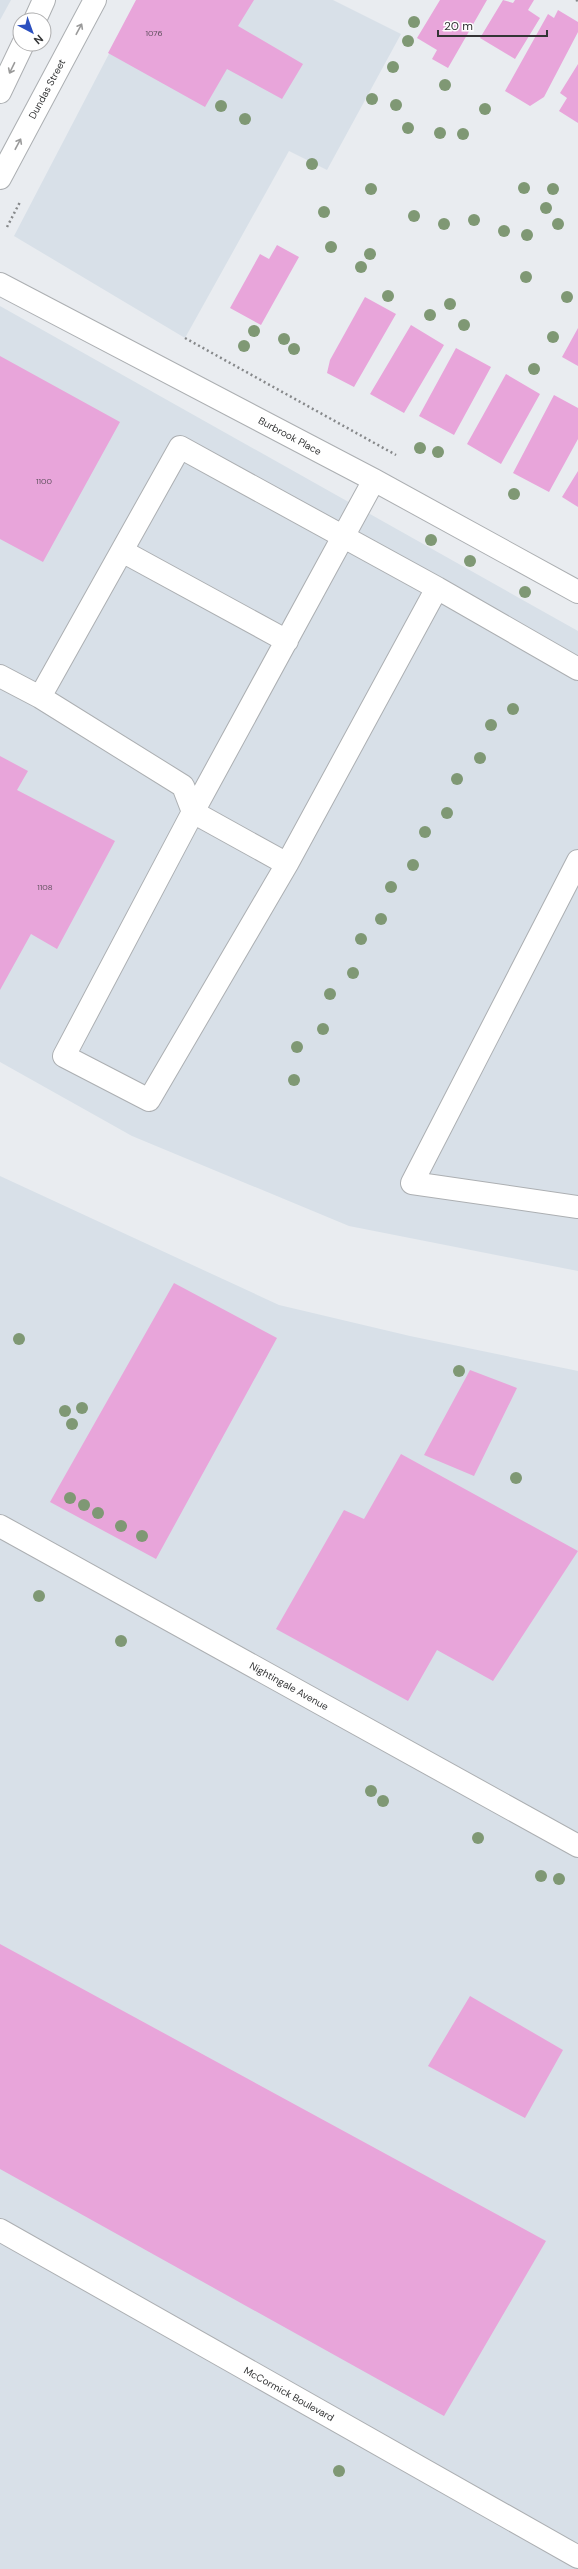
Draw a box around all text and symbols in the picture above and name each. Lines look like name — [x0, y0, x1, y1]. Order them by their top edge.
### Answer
north arrow — [12, 12, 52, 52]
scale bar — [438, 12, 547, 38]
text: 20 m — [444, 18, 473, 34]
one-way arrow — [76, 23, 84, 35]
house number: 1076 — [146, 28, 162, 38]
text: N — [31, 32, 46, 47]
street label: Dundas Street — [26, 57, 68, 121]
one-way arrow — [7, 62, 15, 74]
one-way arrow — [15, 138, 23, 150]
street label: Burbrook Place — [256, 414, 324, 458]
house number: 1100 — [36, 476, 52, 486]
house number: 1108 — [37, 882, 53, 892]
street label: Nightingale Avenue — [247, 1659, 331, 1713]
street label: McCormick Boulevard — [242, 2364, 336, 2424]

